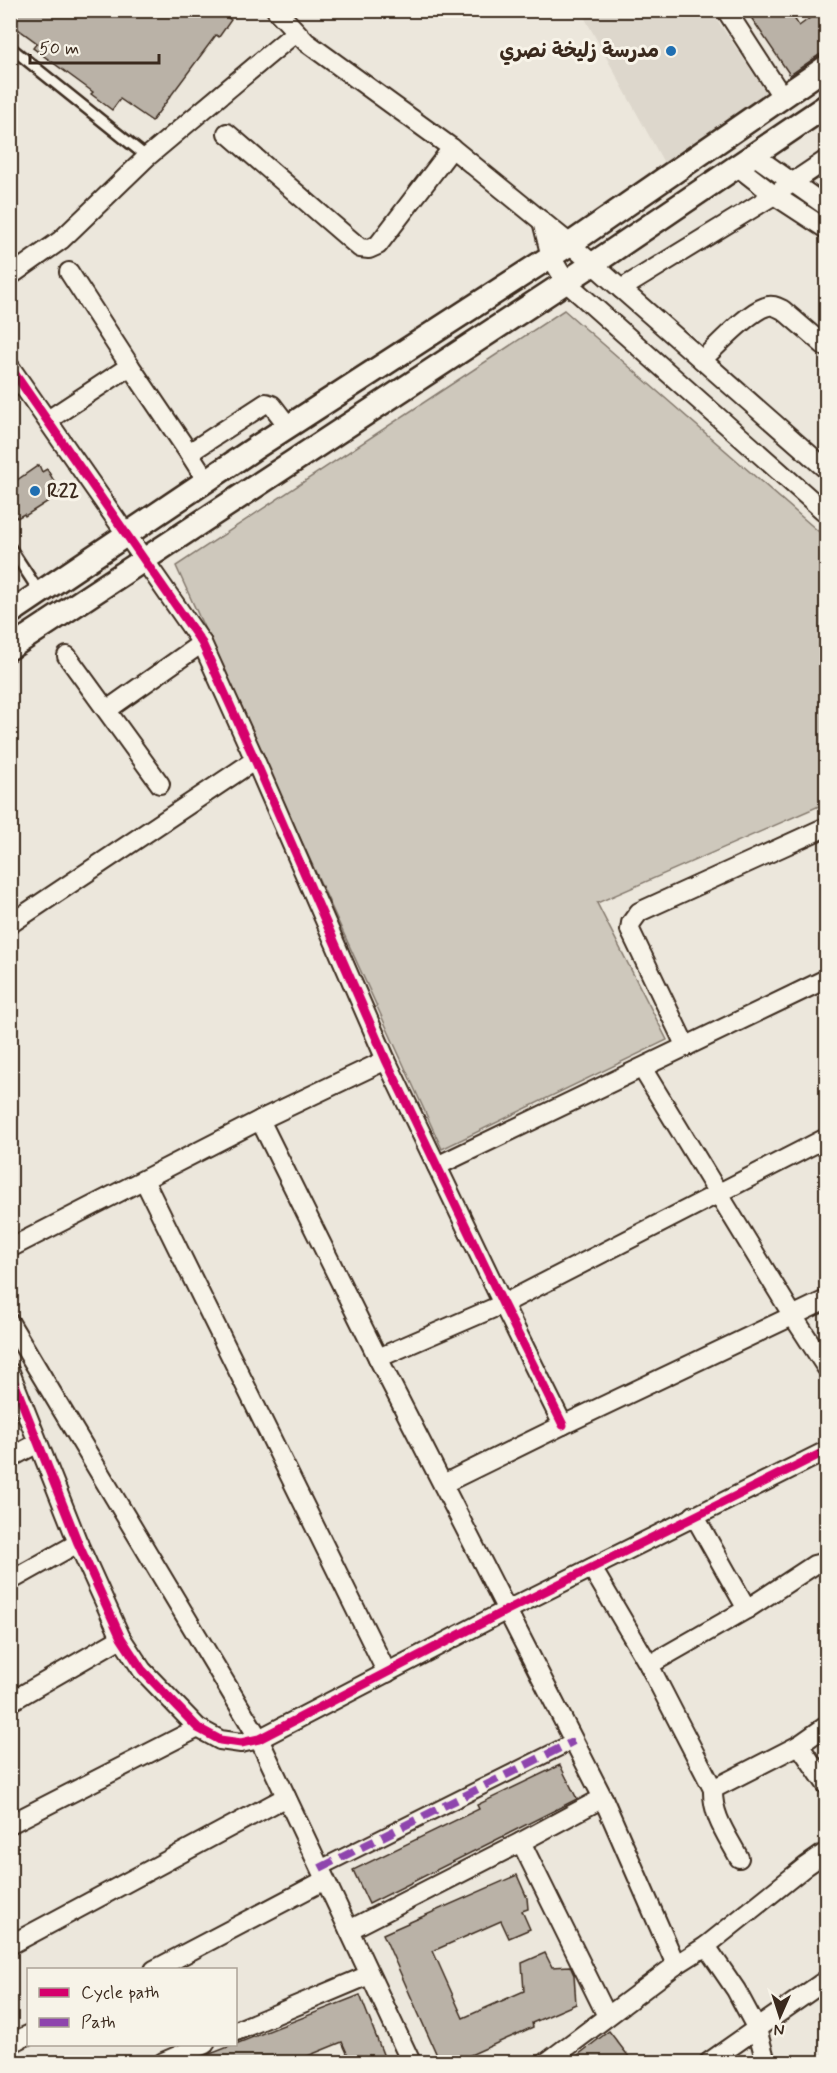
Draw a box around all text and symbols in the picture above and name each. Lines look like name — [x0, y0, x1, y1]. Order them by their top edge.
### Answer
scale bar — [30, 27, 159, 65]
text: 50 m — [39, 37, 79, 61]
place label: مدرسة زليخة نصري — [499, 38, 659, 66]
marker: مدرسة زليخة نصري — [664, 44, 678, 58]
place label: R22 — [47, 478, 79, 505]
marker: R22 — [28, 484, 42, 498]
legend — [27, 1968, 237, 2046]
text: Cycle path — [81, 1981, 159, 2005]
north arrow — [750, 1986, 810, 2046]
text: Path — [81, 2011, 116, 2035]
text: N — [773, 2019, 785, 2040]

